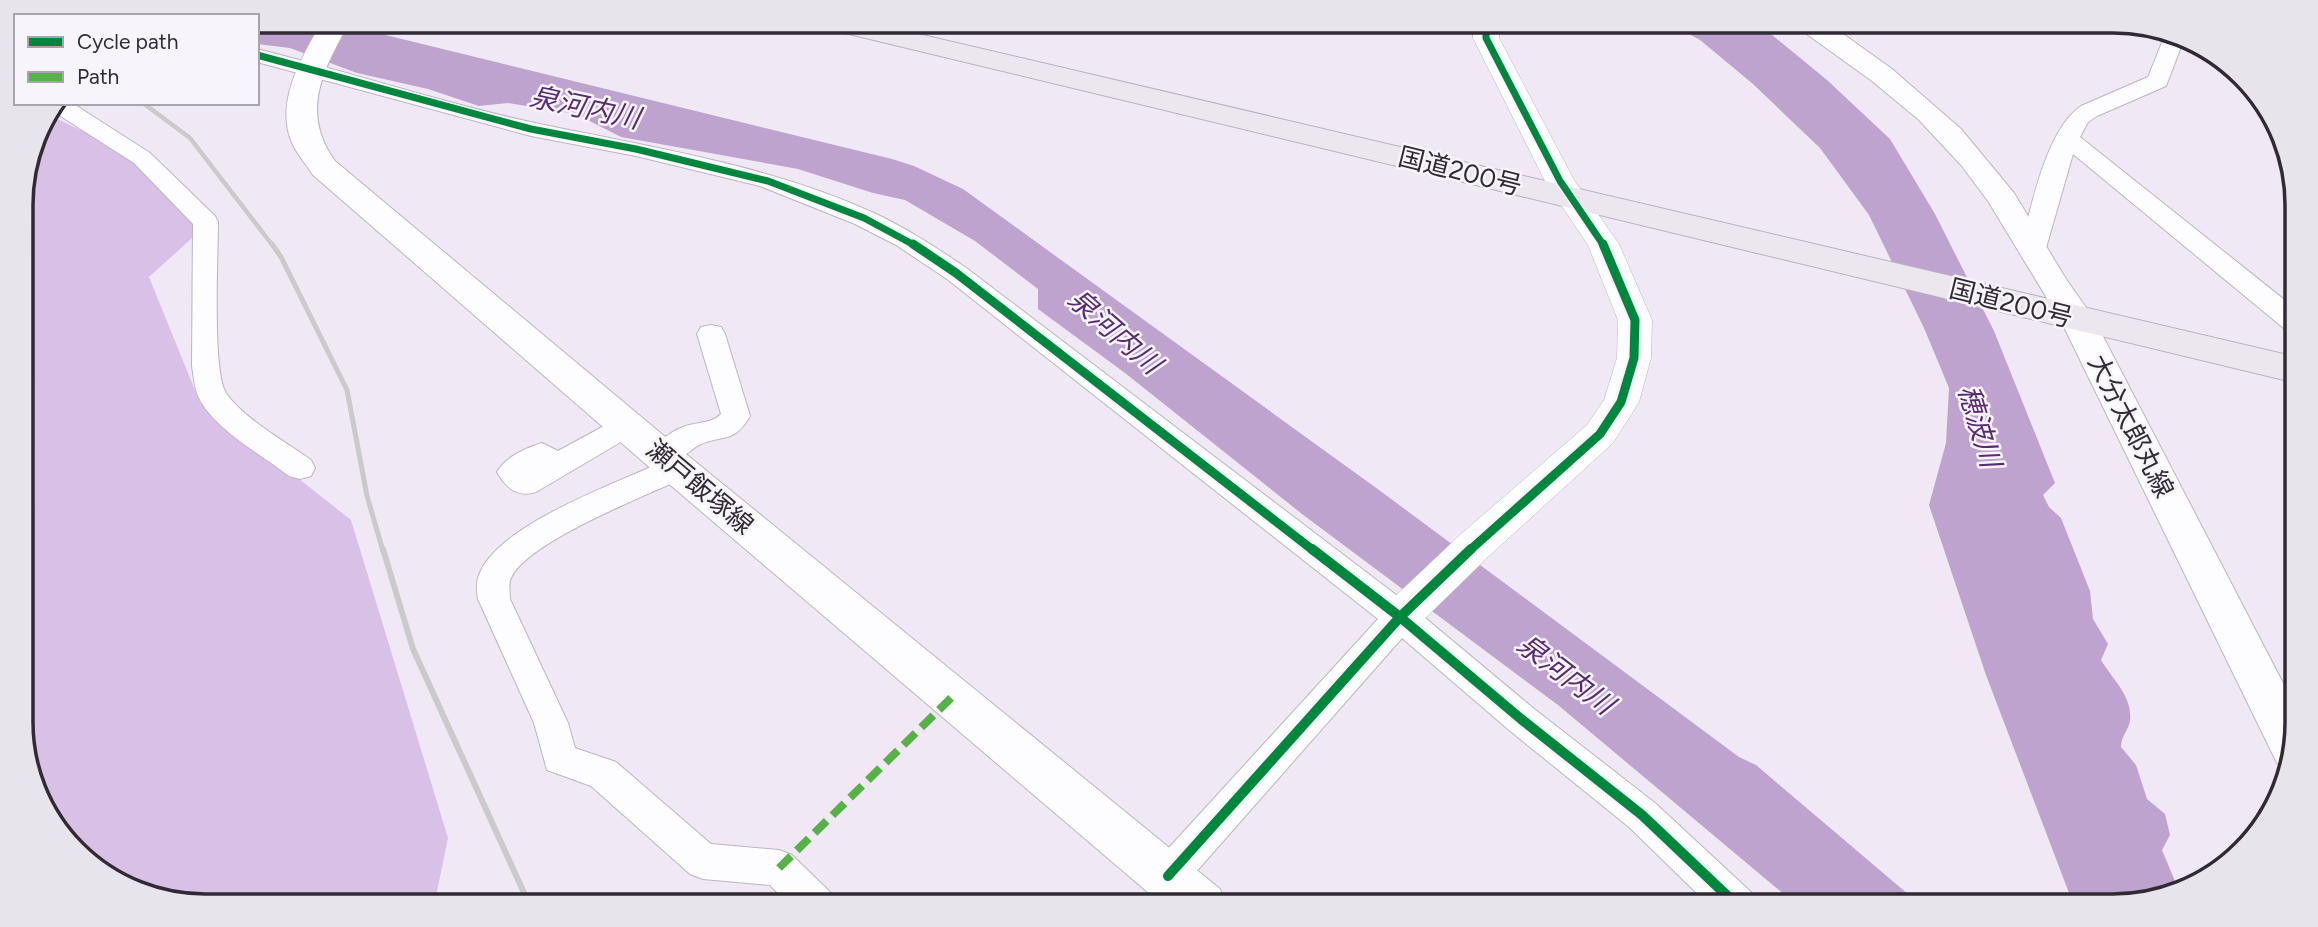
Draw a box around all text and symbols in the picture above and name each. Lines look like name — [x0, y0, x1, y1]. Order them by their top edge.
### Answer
legend — [14, 14, 259, 105]
text: Cycle path — [77, 29, 178, 54]
text: Path — [77, 64, 119, 89]
water label: 泉河内川 — [527, 79, 646, 136]
street label: 国道200号 — [1395, 140, 1525, 202]
street label: 国道200号 — [1946, 272, 2076, 334]
water label: 泉河内川 — [1062, 281, 1171, 383]
street label: 大分太郎丸線 — [2081, 349, 2181, 503]
water label: 穂波川 — [1951, 381, 2009, 474]
street label: 瀬戸飯塚線 — [640, 433, 760, 541]
water label: 泉河内川 — [1511, 627, 1623, 723]

